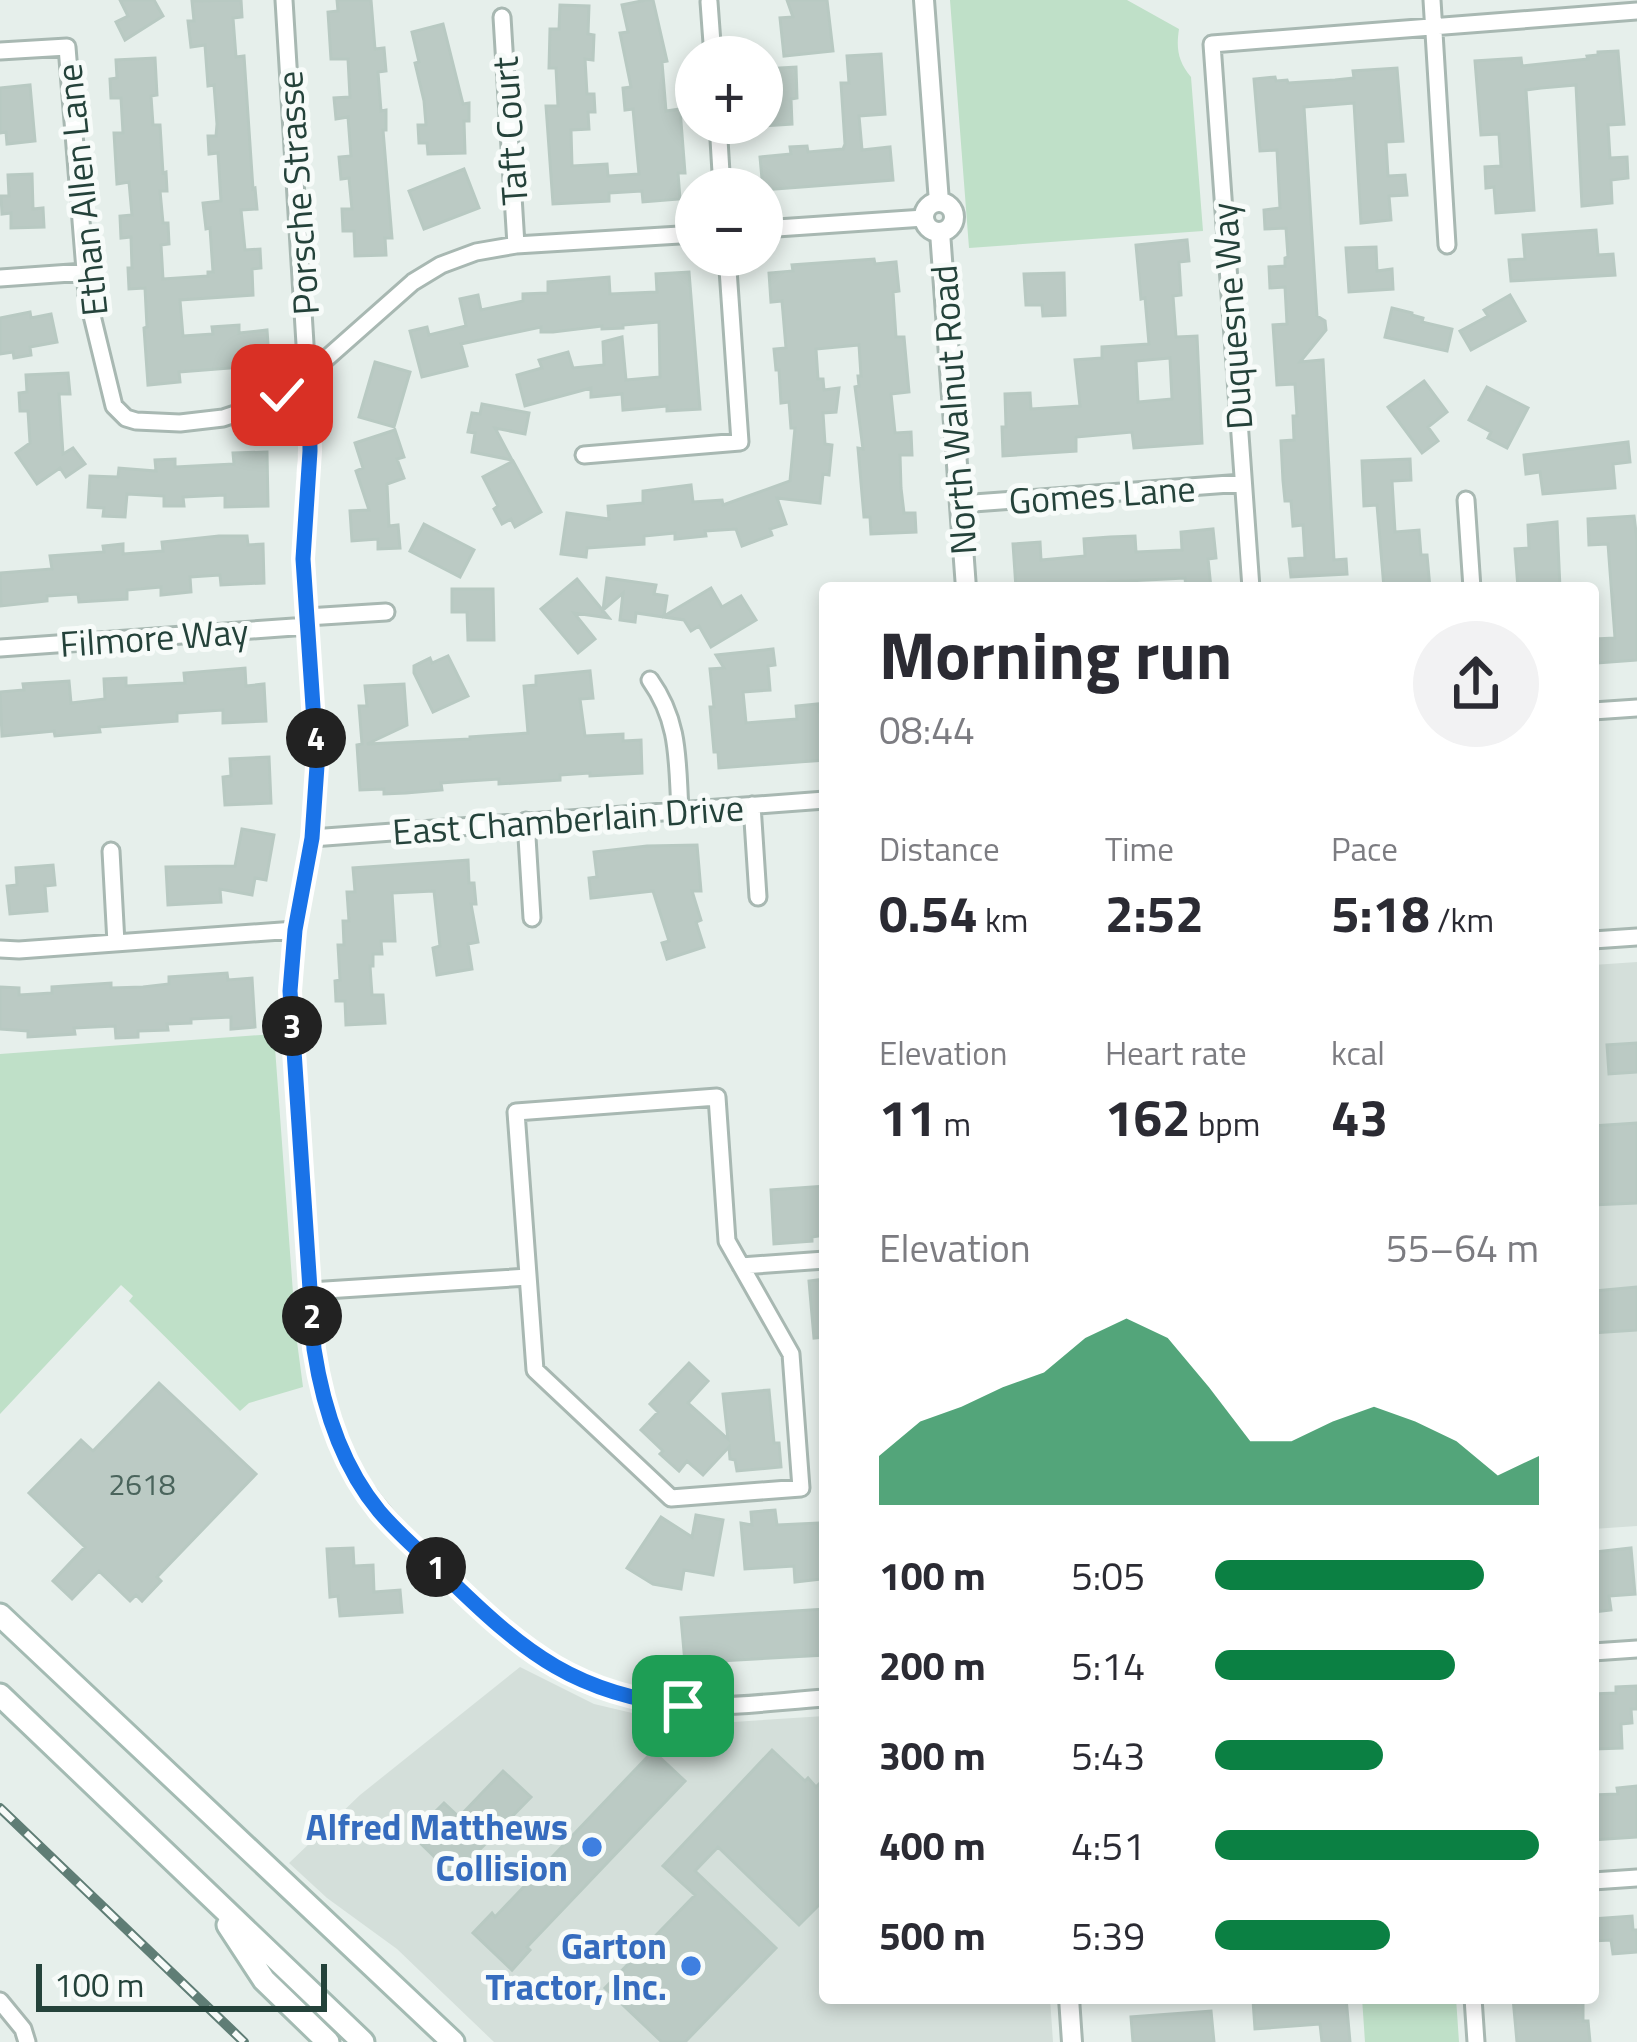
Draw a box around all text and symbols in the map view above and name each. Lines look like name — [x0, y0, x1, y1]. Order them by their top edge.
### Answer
map controls — [675, 36, 783, 276]
button: + — [675, 36, 783, 144]
street label: Taft Court — [476, 55, 542, 207]
street label: Ethan Allen Lane — [40, 61, 122, 319]
street label: Porsche Strasse — [261, 69, 333, 317]
button: − — [675, 168, 783, 276]
street label: Duquesne Way — [1196, 201, 1266, 431]
street label: North Walnut Road — [915, 263, 991, 557]
pin — [231, 344, 333, 446]
icon: check — [249, 362, 315, 428]
street label: Gomes Lane — [1007, 460, 1197, 528]
street label: Filmore Way — [58, 603, 250, 671]
text: Morning run — [879, 604, 1232, 705]
button: share — [1413, 621, 1539, 747]
text: 08:44 — [879, 700, 975, 759]
pin: 4 — [286, 708, 346, 768]
text: 4 — [307, 713, 325, 763]
street label: East Chamberlain Drive — [390, 779, 746, 859]
text: Distance — [879, 824, 1000, 874]
text: Time — [1105, 824, 1174, 874]
text: Pace — [1331, 824, 1398, 874]
text: 0.54 — [879, 874, 978, 952]
text: 2:52 — [1105, 874, 1204, 952]
text: 5:18 — [1331, 874, 1430, 952]
text: km — [978, 895, 1028, 945]
text: /km — [1430, 895, 1494, 945]
pin: 3 — [262, 996, 322, 1056]
text: 3 — [283, 1001, 301, 1051]
text: Elevation — [879, 1028, 1007, 1078]
text: Heart rate — [1105, 1028, 1247, 1078]
text: kcal — [1331, 1028, 1385, 1078]
text: 11 — [879, 1078, 936, 1156]
text: 162 — [1105, 1078, 1191, 1156]
text: 43 — [1331, 1078, 1388, 1156]
text: m — [936, 1099, 971, 1149]
text: bpm — [1191, 1099, 1260, 1149]
text: Elevation — [879, 1218, 1031, 1277]
text: 55–64 m — [1386, 1218, 1539, 1277]
pin: 2 — [282, 1286, 342, 1346]
text: 2 — [303, 1291, 321, 1341]
house number: 2618 — [108, 1461, 176, 1507]
pin: 1 — [406, 1537, 466, 1597]
text: 1 — [427, 1542, 445, 1592]
text: 100 m — [879, 1546, 986, 1605]
text: 5:05 — [1071, 1546, 1145, 1605]
text: 200 m — [879, 1636, 986, 1695]
text: 5:14 — [1071, 1636, 1145, 1695]
pin — [632, 1655, 734, 1757]
icon: arrive — [650, 1673, 716, 1739]
text: 300 m — [879, 1726, 986, 1785]
text: 5:43 — [1071, 1726, 1145, 1785]
place label: Alfred Matthews Collision — [306, 1799, 568, 1895]
text: 400 m — [879, 1816, 986, 1875]
text: 4:51 — [1071, 1816, 1145, 1875]
marker: Alfred Matthews Collision — [579, 1834, 605, 1860]
text: 500 m — [879, 1906, 986, 1965]
text: 5:39 — [1071, 1906, 1145, 1965]
place label: Garton Tractor, Inc. — [485, 1918, 667, 2014]
marker: Garton Tractor, Inc. — [678, 1953, 704, 1979]
scale bar — [36, 1958, 327, 2011]
text: 100 m — [54, 1960, 144, 2010]

